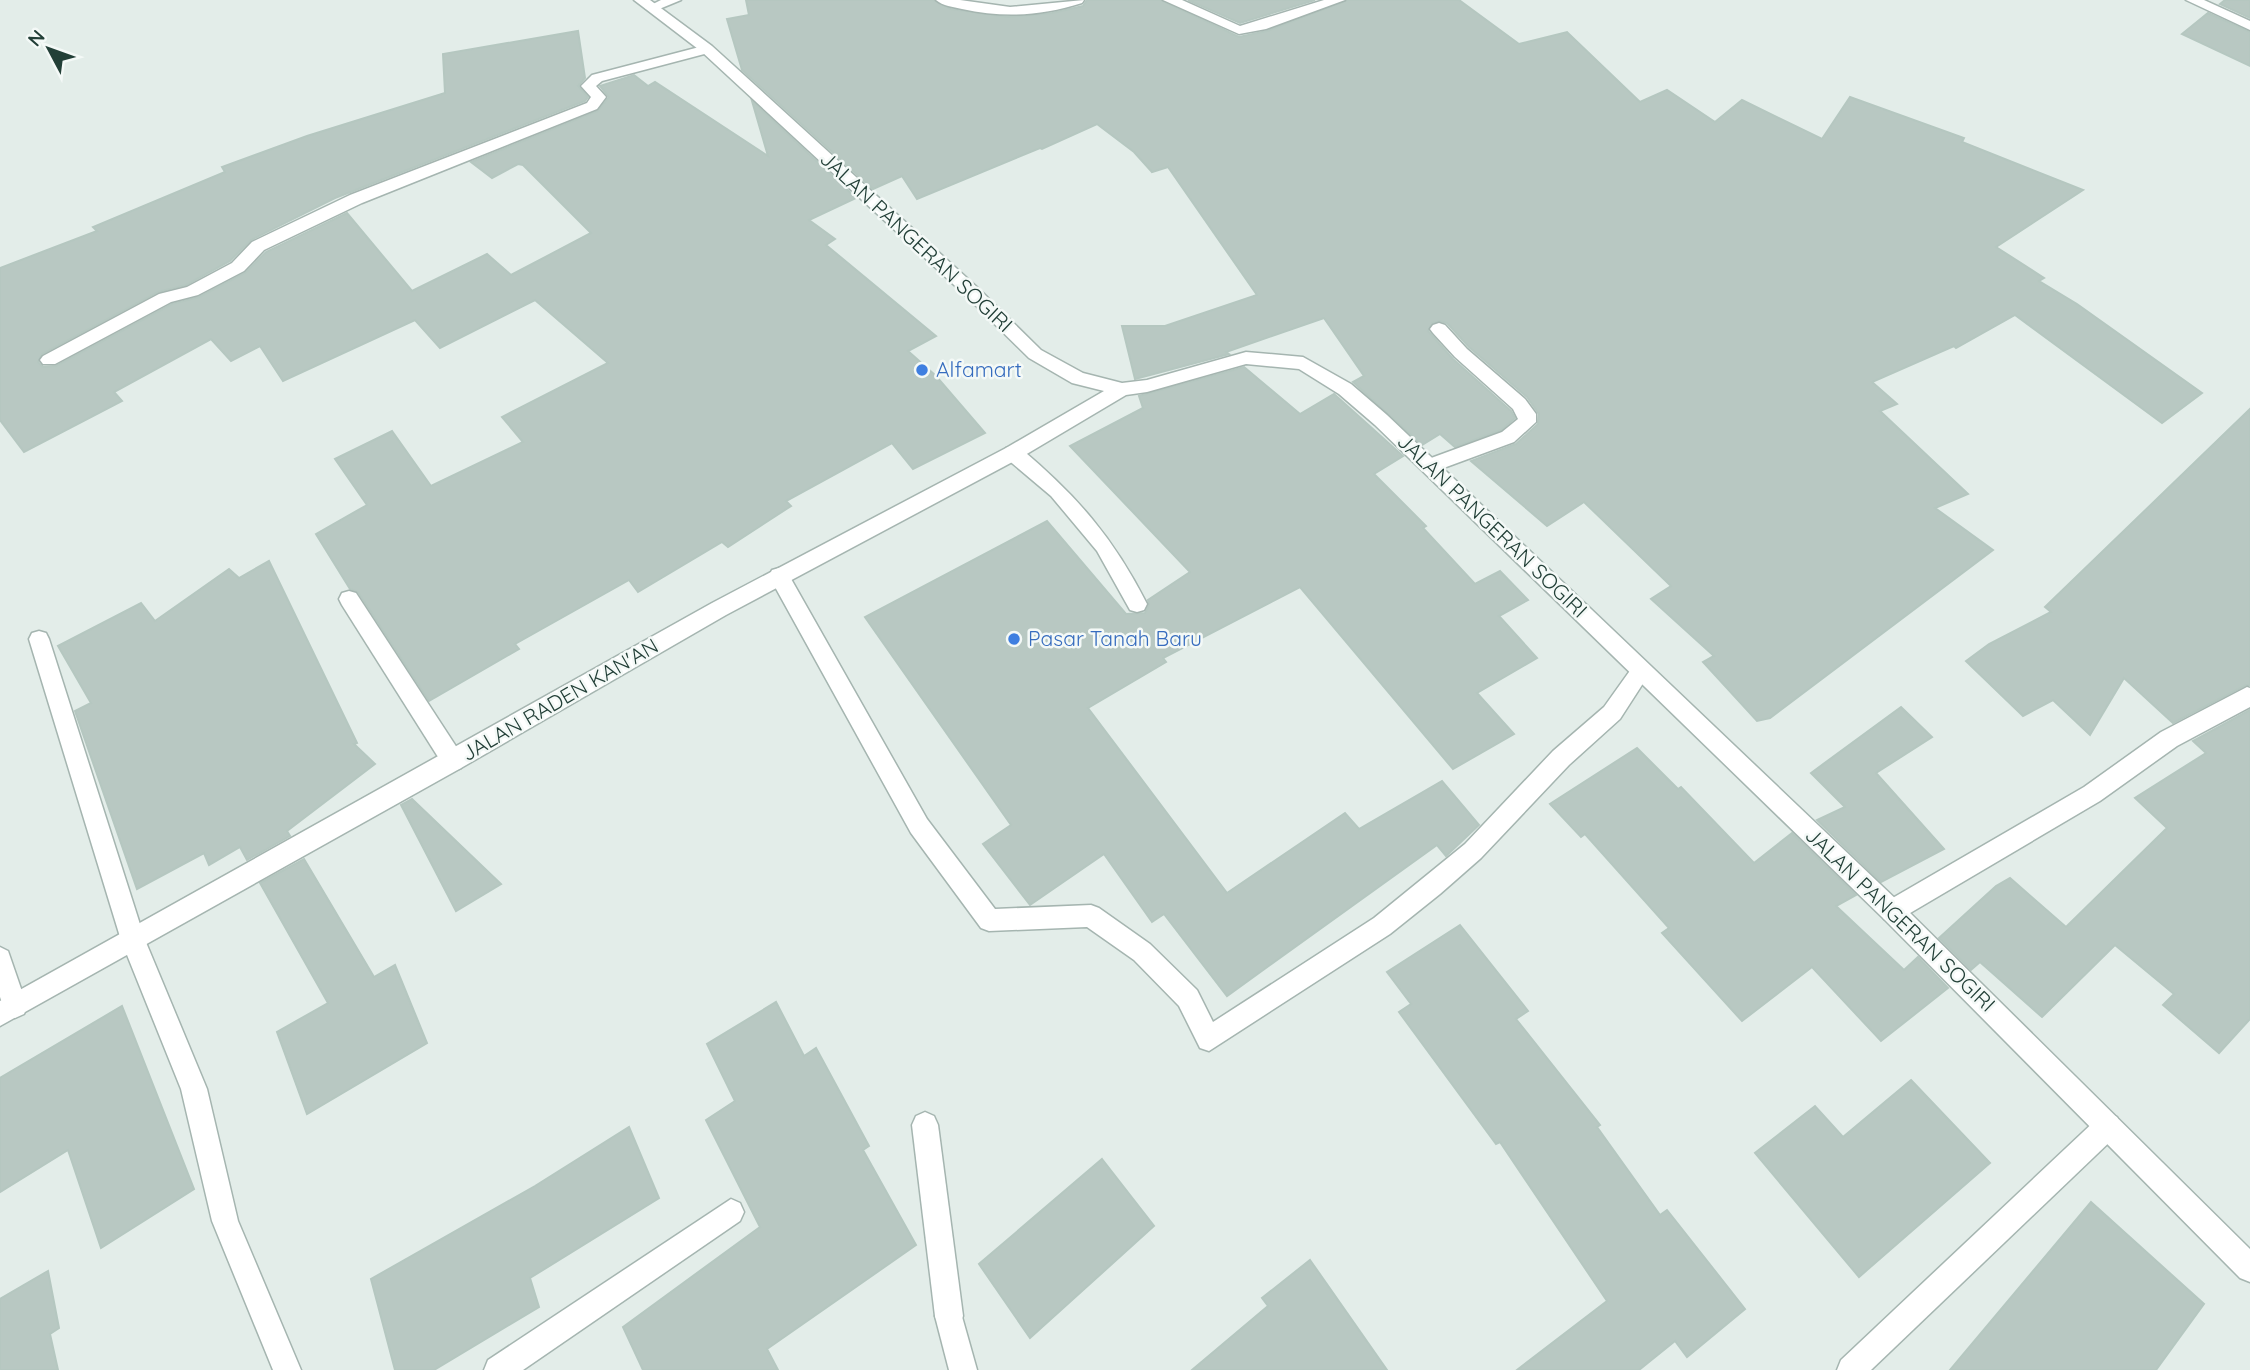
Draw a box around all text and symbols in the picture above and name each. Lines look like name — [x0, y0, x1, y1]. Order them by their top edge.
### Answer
north arrow — [14, 14, 84, 84]
text: N — [23, 25, 50, 51]
street label: JALAN PANGERAN SOGIRI — [815, 145, 1018, 337]
place label: Alfamart — [936, 356, 1022, 382]
marker: Alfamart — [914, 362, 930, 378]
street label: JALAN PANGERAN SOGIRI — [1392, 428, 1593, 623]
place label: Pasar Tanah Baru — [1028, 625, 1202, 651]
marker: Pasar Tanah Baru — [1006, 631, 1022, 647]
street label: JALAN RADEN KAN'AN — [457, 632, 662, 766]
street label: JALAN PANGERAN SOGIRI — [1800, 822, 2001, 1017]

